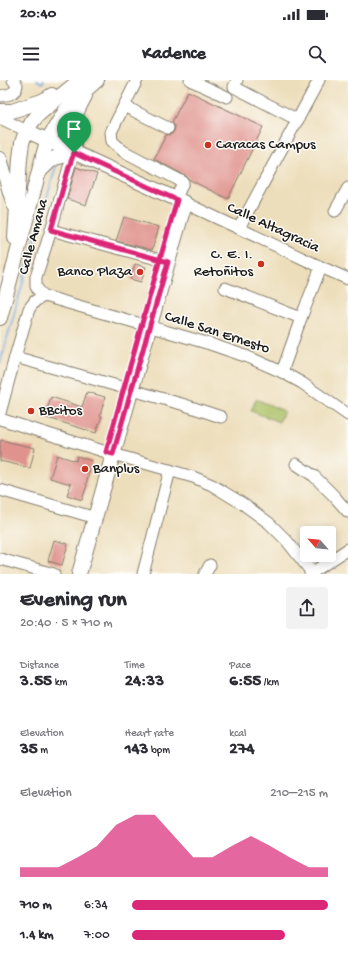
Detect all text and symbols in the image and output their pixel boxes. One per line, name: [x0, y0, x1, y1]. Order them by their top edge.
text: 20:40: [20, 5, 56, 23]
icon: menu: [20, 43, 42, 65]
icon: search: [306, 43, 328, 65]
text: Kadence: [142, 44, 206, 65]
pin: [57, 112, 91, 153]
icon: arrive: [63, 118, 85, 140]
place label: Caracas Campus: [216, 136, 316, 154]
marker: Caracas Campus: [203, 140, 213, 150]
street label: Calle Amana: [15, 197, 53, 277]
street label: Calle Altagracia: [224, 199, 323, 258]
place label: C. E. I. Retoñitos: [194, 246, 253, 281]
marker: C. E. I. Retoñitos: [256, 259, 266, 269]
place label: Banco Plaza: [57, 263, 133, 281]
marker: Banco Plaza: [135, 267, 145, 277]
street label: Calle San Ernesto: [162, 308, 272, 359]
place label: BBcitos: [38, 402, 83, 420]
marker: BBcitos: [26, 406, 36, 416]
place label: Banplus: [92, 460, 140, 478]
marker: Banplus: [80, 464, 90, 474]
north arrow: [300, 526, 336, 562]
map controls: [300, 526, 336, 562]
button: share: [286, 587, 328, 629]
text: Evening run: [20, 588, 127, 614]
text: 20:40 · 5 × 710 m: [20, 616, 113, 631]
text: Distance: [20, 660, 59, 672]
text: Time: [125, 660, 145, 672]
text: Pace: [229, 660, 251, 672]
text: 3.55: [20, 672, 52, 692]
text: 24:33: [125, 672, 164, 692]
text: 6:55: [229, 672, 261, 692]
text: km: [52, 677, 67, 689]
text: /km: [261, 677, 279, 689]
text: Elevation: [20, 728, 64, 740]
text: Heart rate: [125, 728, 174, 740]
text: kcal: [229, 728, 247, 740]
text: 35: [20, 740, 38, 760]
text: 143: [125, 740, 148, 760]
text: 274: [229, 740, 255, 760]
text: m: [38, 745, 48, 757]
text: bpm: [148, 745, 170, 757]
text: Elevation: [20, 786, 72, 801]
text: 210–215 m: [270, 786, 328, 801]
text: 710 m: [20, 898, 52, 913]
text: 6:34: [84, 898, 108, 913]
text: 1.4 km: [20, 928, 54, 943]
text: 7:00: [84, 928, 110, 943]

